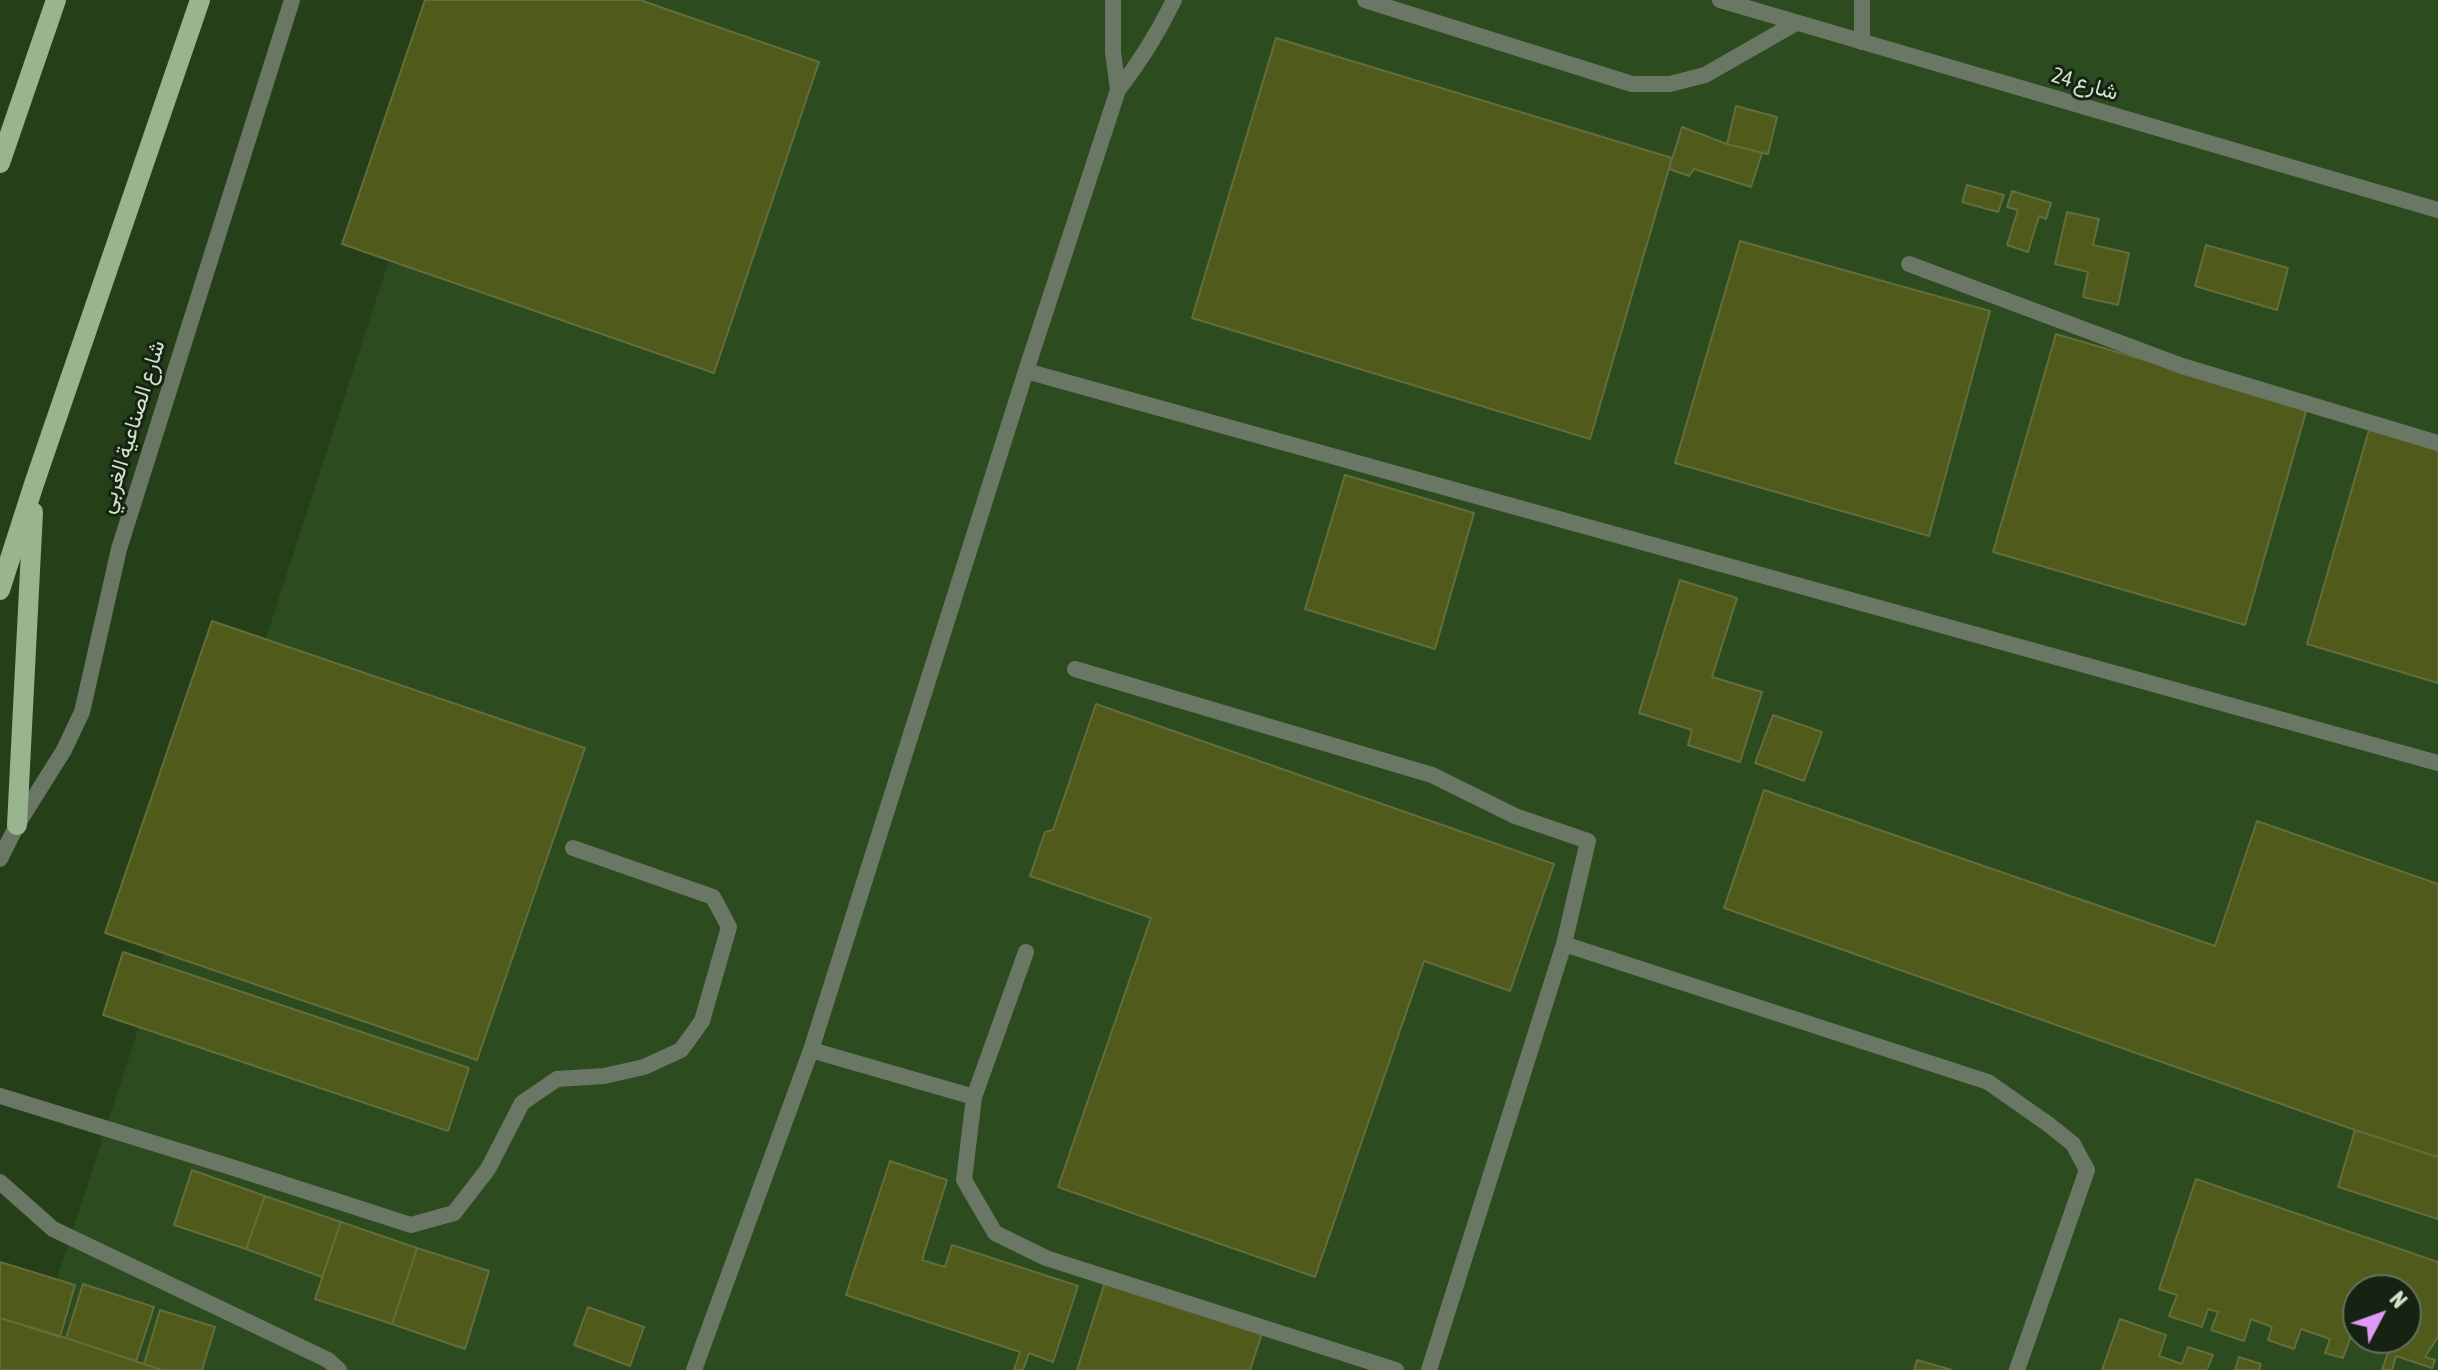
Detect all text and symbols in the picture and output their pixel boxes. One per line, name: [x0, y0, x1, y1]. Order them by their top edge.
street label: شارع 24: [2049, 62, 2121, 106]
street label: شارع الصناعية الغربي: [93, 337, 171, 517]
north arrow: [2342, 1274, 2422, 1354]
text: N: [2385, 1286, 2413, 1313]

